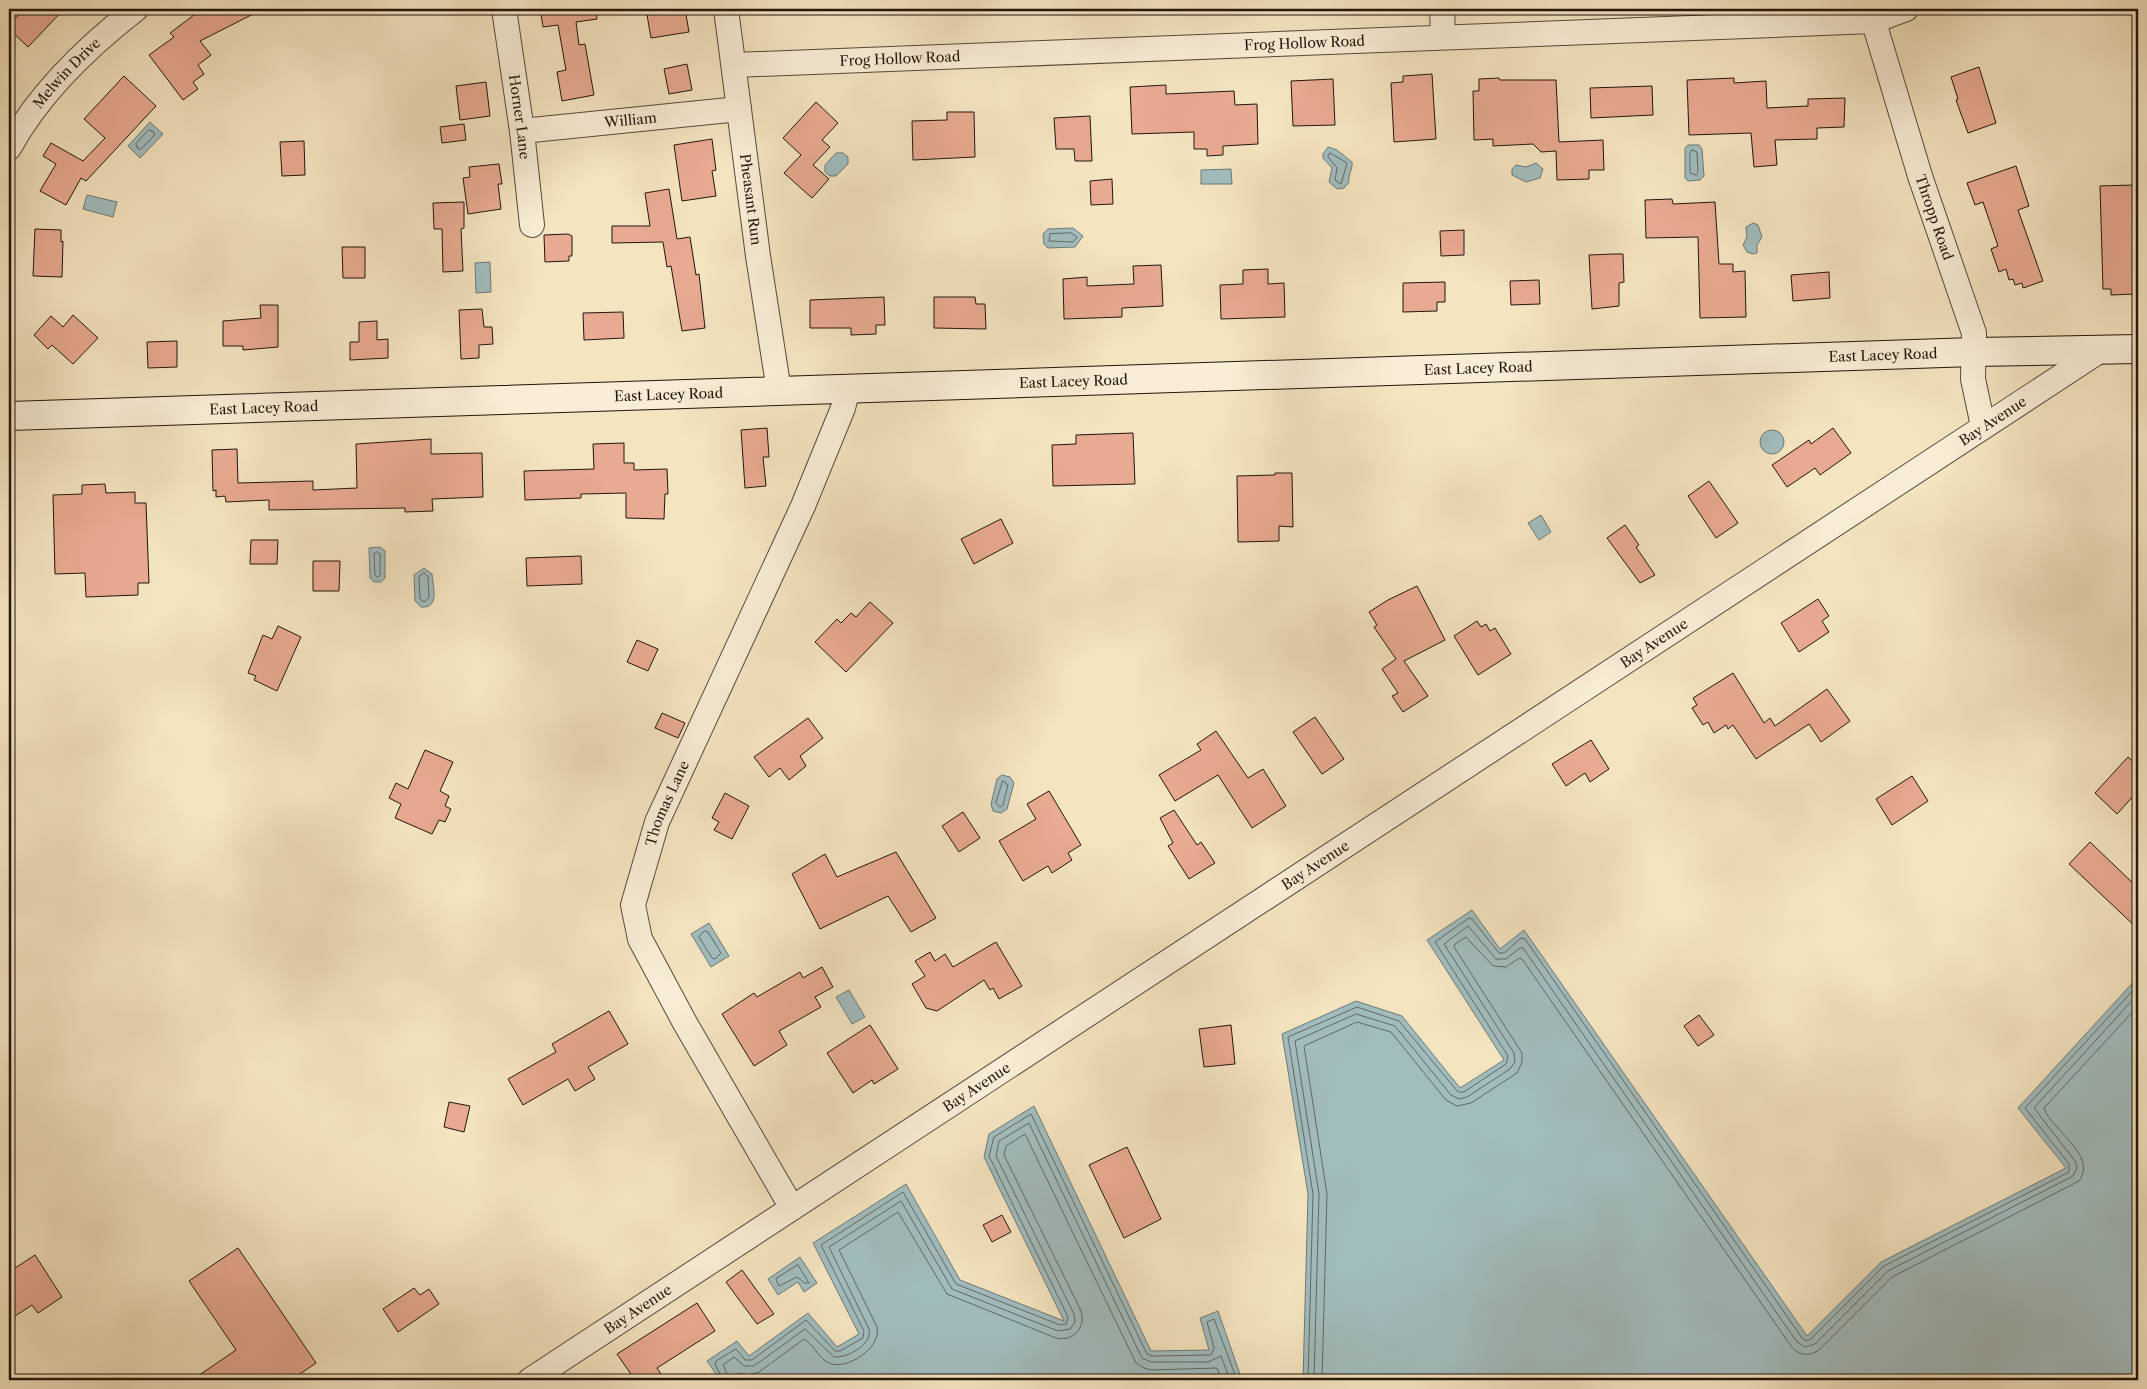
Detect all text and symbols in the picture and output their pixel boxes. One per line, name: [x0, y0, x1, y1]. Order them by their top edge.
street label: Frog Hollow Road: [1244, 32, 1366, 54]
street label: Melwin Drive: [29, 34, 104, 112]
street label: Frog Hollow Road: [839, 47, 961, 70]
street label: Horner Lane: [505, 73, 534, 160]
street label: William: [602, 108, 658, 132]
street label: Pheasant Run: [736, 153, 766, 246]
street label: Thropp Road: [1911, 172, 1957, 263]
street label: East Lacey Road: [1828, 344, 1938, 366]
street label: East Lacey Road: [1423, 357, 1533, 379]
street label: East Lacey Road: [1019, 371, 1129, 392]
street label: East Lacey Road: [614, 384, 724, 405]
street label: Bay Avenue: [1955, 392, 2030, 450]
street label: East Lacey Road: [209, 397, 319, 418]
street label: Bay Avenue: [1617, 614, 1691, 672]
street label: Thomas Lane: [641, 758, 693, 848]
street label: Bay Avenue: [1278, 836, 1353, 894]
street label: Bay Avenue: [939, 1058, 1014, 1116]
street label: Bay Avenue: [601, 1281, 675, 1338]

